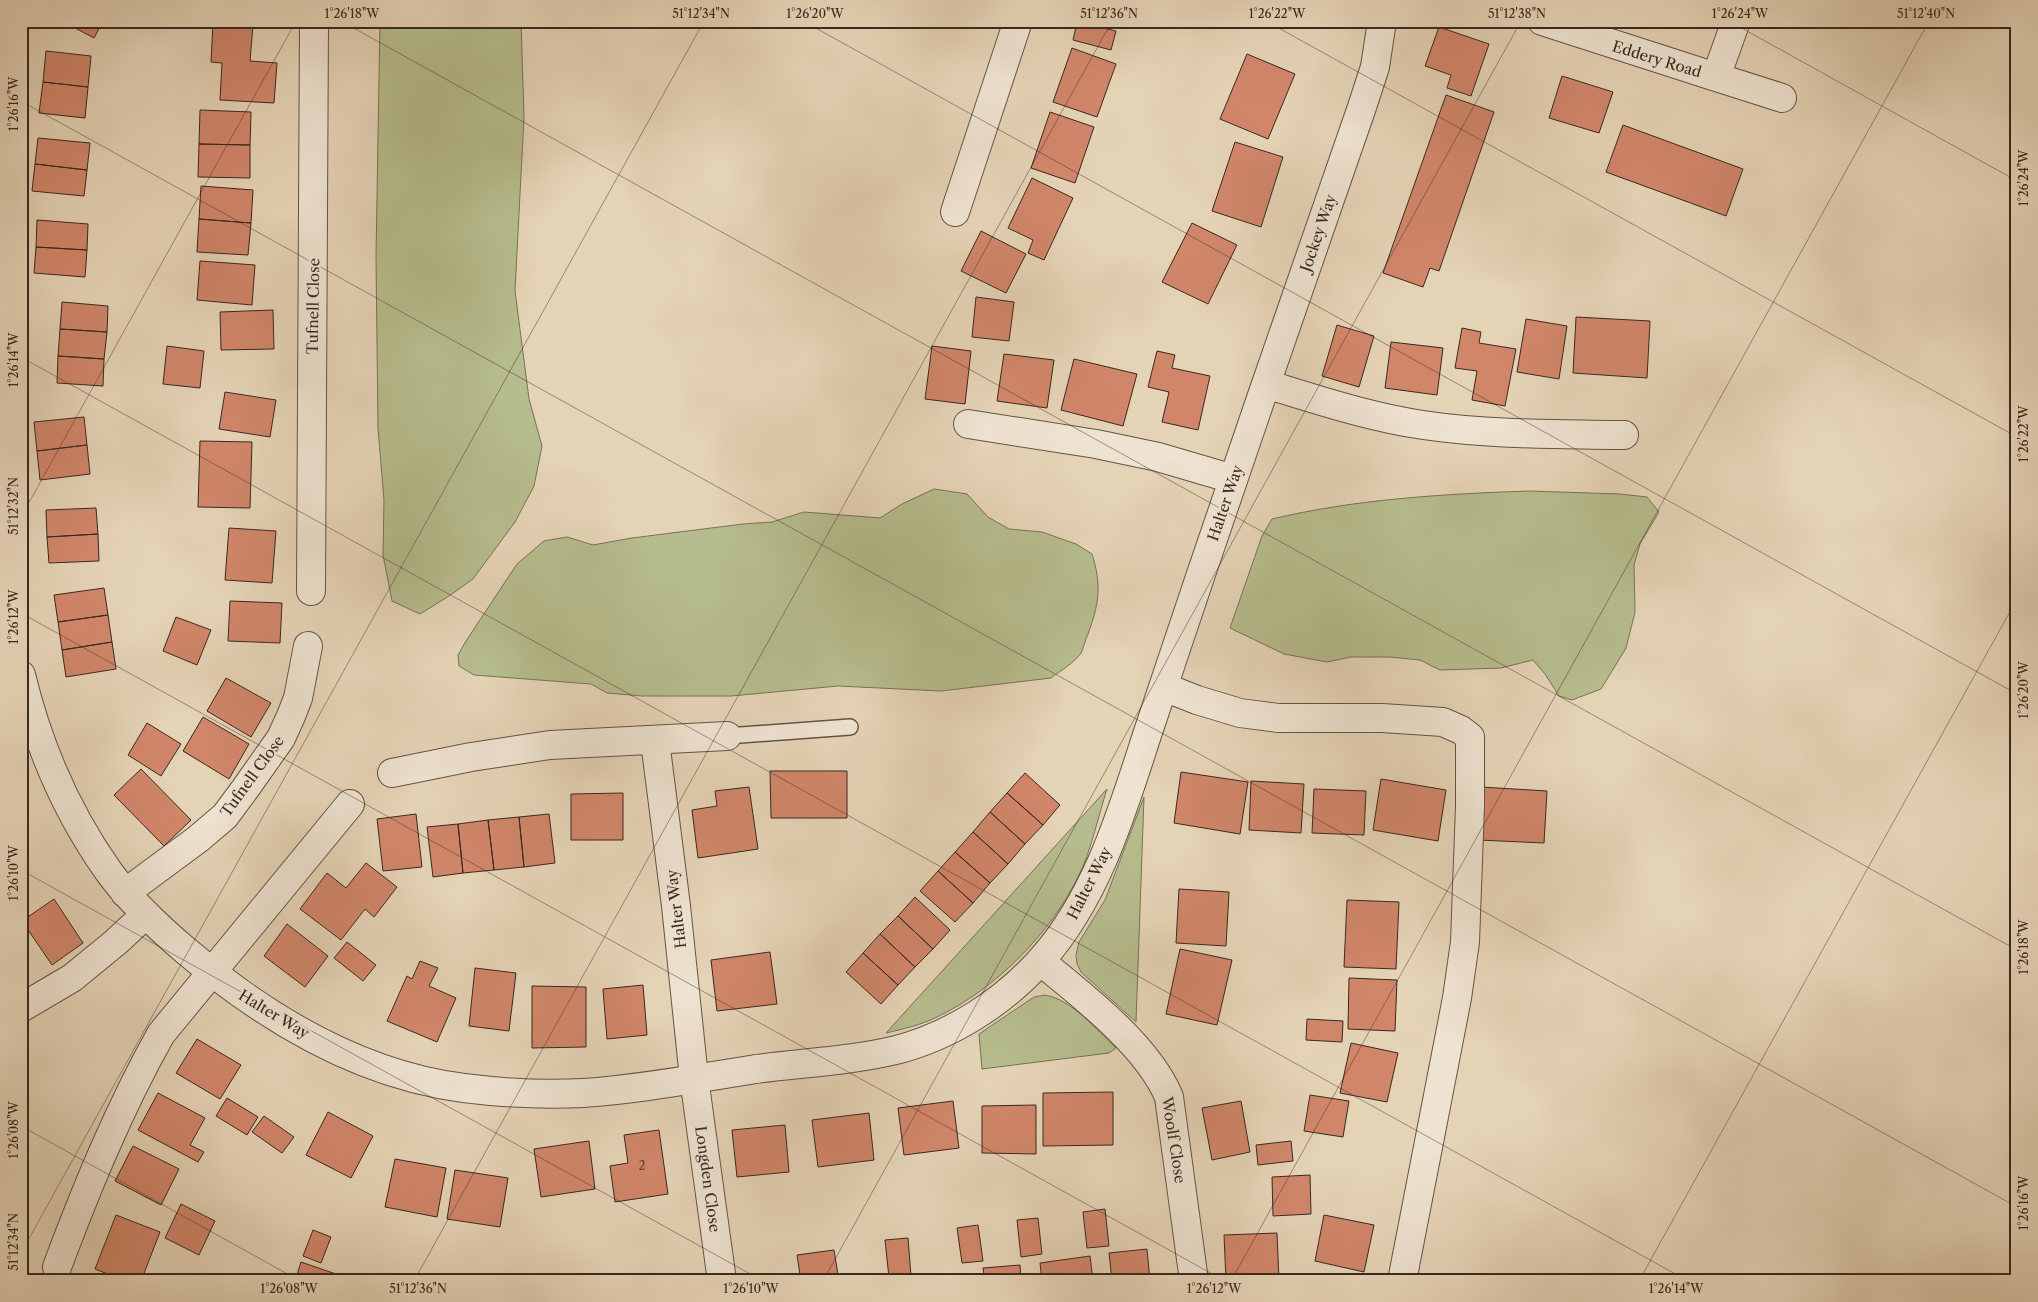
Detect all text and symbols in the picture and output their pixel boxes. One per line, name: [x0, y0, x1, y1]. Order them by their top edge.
text: 1°26'18"W: [325, 6, 380, 21]
text: 51°12'34"N: [672, 6, 730, 21]
text: 1°26'20"W: [786, 6, 844, 21]
text: 51°12'36"N: [1080, 6, 1138, 21]
text: 1°26'22"W: [1249, 6, 1306, 21]
text: 51°12'38"N: [1488, 6, 1546, 21]
text: 1°26'24"W: [1712, 6, 1769, 21]
text: 51°12'40"N: [1897, 6, 1955, 21]
street label: Eddery Road: [1610, 36, 1704, 82]
text: 1°26'16"W: [6, 76, 21, 131]
text: 1°26'24"W: [2016, 149, 2031, 206]
street label: Jockey Way: [1295, 191, 1340, 276]
street label: Tufnell Close: [303, 258, 323, 354]
text: 1°26'14"W: [6, 332, 21, 387]
text: 1°26'22"W: [2016, 405, 2031, 462]
street label: Halter Way: [1203, 462, 1247, 544]
text: 51°12'32"N: [6, 477, 21, 535]
text: 1°26'12"W: [6, 589, 21, 644]
text: 1°26'20"W: [2016, 661, 2031, 719]
street label: Tufnell Close: [216, 732, 288, 820]
street label: Halter Way: [1063, 843, 1116, 923]
text: 1°26'10"W: [6, 844, 21, 901]
street label: Halter Way: [662, 868, 690, 949]
text: 1°26'18"W: [2016, 919, 2031, 974]
street label: Halter Way: [235, 985, 313, 1043]
street label: Woolf Close: [1158, 1094, 1190, 1185]
text: 1°26'08"W: [6, 1100, 21, 1159]
street label: Longden Close: [691, 1125, 725, 1233]
house number: 2: [639, 1158, 646, 1173]
text: 1°26'16"W: [2016, 1175, 2031, 1230]
text: 51°12'34"N: [6, 1213, 21, 1271]
text: 1°26'08"W: [260, 1281, 319, 1296]
text: 51°12'36"N: [389, 1281, 447, 1296]
text: 1°26'10"W: [723, 1281, 780, 1296]
text: 1°26'12"W: [1187, 1281, 1242, 1296]
text: 1°26'14"W: [1649, 1281, 1704, 1296]

